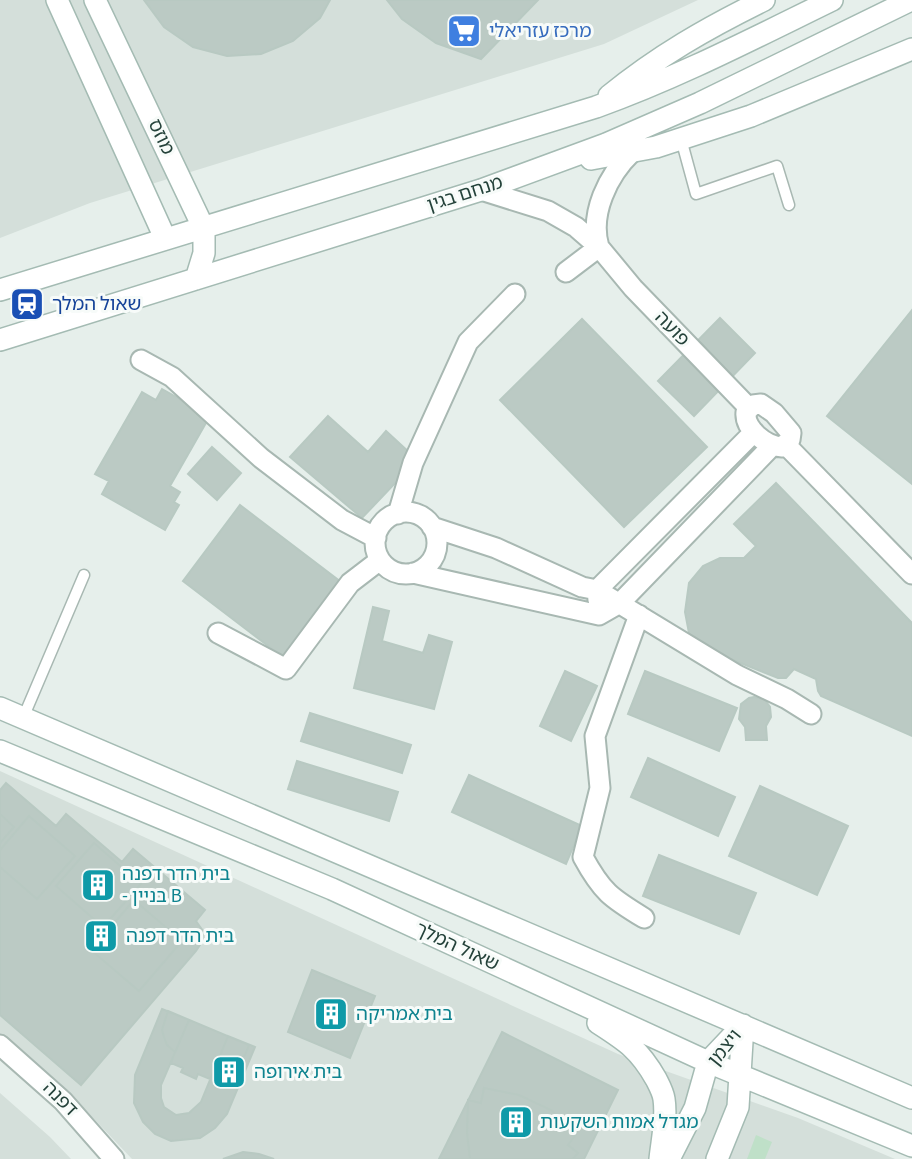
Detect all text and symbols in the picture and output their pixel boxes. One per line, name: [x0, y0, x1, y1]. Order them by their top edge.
supermarket icon: מרכז עזריאלי: [445, 12, 483, 50]
place label: מרכז עזריאלי: [489, 18, 591, 45]
street label: מוזס: [141, 115, 181, 159]
street label: מנחם בגין: [424, 169, 506, 219]
station icon: שאול המלך: [8, 285, 46, 323]
place label: שאול המלך: [52, 291, 141, 318]
street label: פועה: [648, 305, 696, 353]
place label: בית הדר דפנה - בניין B: [122, 861, 230, 910]
building icon: בית הדר דפנה - בניין B: [79, 866, 117, 904]
street label: שאול המלך: [411, 916, 503, 978]
building icon: בית הדר דפנה: [82, 917, 120, 955]
place label: בית הדר דפנה: [126, 923, 234, 950]
building icon: בית אמריקה: [312, 995, 350, 1033]
place label: בית אמריקה: [356, 1001, 453, 1028]
street label: ויצמן: [702, 1024, 748, 1072]
building icon: בית אירופה: [210, 1053, 248, 1091]
place label: בית אירופה: [254, 1059, 343, 1086]
street label: דפנה: [36, 1075, 84, 1123]
building icon: מגדל אמות השקעות: [497, 1103, 535, 1141]
place label: מגדל אמות השקעות: [540, 1109, 698, 1136]

